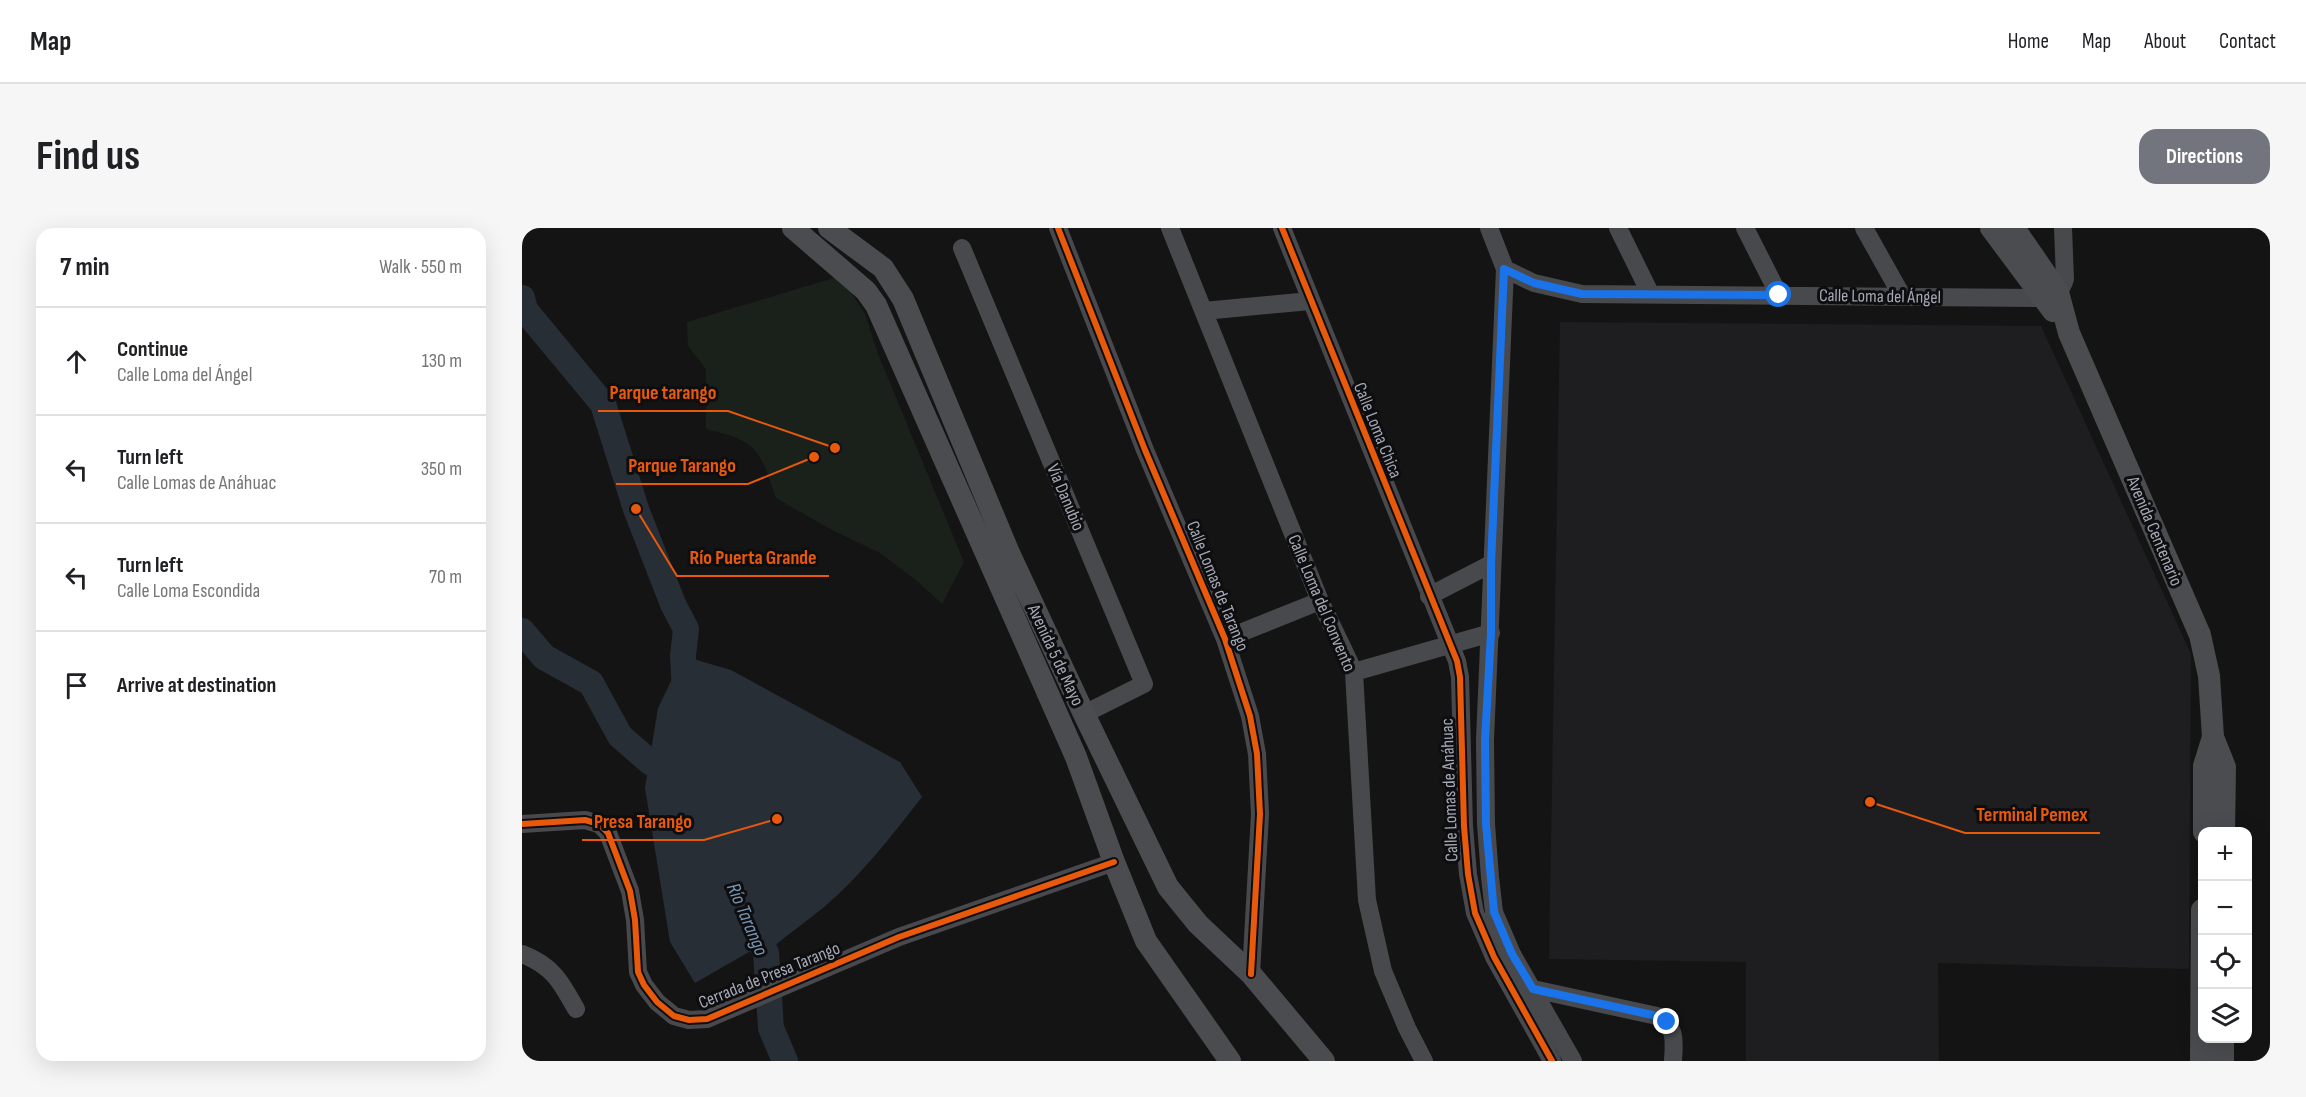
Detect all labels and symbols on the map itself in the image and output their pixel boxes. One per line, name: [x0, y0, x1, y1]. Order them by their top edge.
route start: [1765, 281, 1791, 307]
street label: Calle Loma del Ángel: [1819, 285, 1941, 308]
callout: Parque tarango: [598, 373, 728, 411]
street label: Calle Loma Chica: [1349, 379, 1406, 481]
text: Parque tarango: [610, 381, 716, 405]
callout: Parque Tarango: [616, 446, 748, 484]
text: Parque Tarango: [628, 454, 736, 478]
street label: Vía Danubio: [1042, 461, 1089, 534]
street label: Avenida Centenario: [2122, 472, 2187, 589]
street label: Calle Lomas de Tarango: [1182, 518, 1253, 654]
street label: Calle Loma del Convento: [1283, 532, 1360, 675]
callout: Río Puerta Grande: [677, 538, 829, 576]
text: Río Puerta Grande: [689, 546, 817, 570]
street label: Avenida 5 de Mayo: [1022, 600, 1088, 709]
street label: Calle Lomas de Anáhuac: [1437, 718, 1462, 862]
callout: Terminal Pemex: [1965, 795, 2100, 833]
callout: Presa Tarango: [582, 802, 704, 840]
text: Terminal Pemex: [1976, 803, 2088, 827]
text: Presa Tarango: [594, 810, 692, 834]
water label: Río Tarango: [721, 879, 773, 959]
street label: Cerrada de Presa Tarango: [695, 937, 843, 1013]
route end: [1653, 1008, 1679, 1034]

